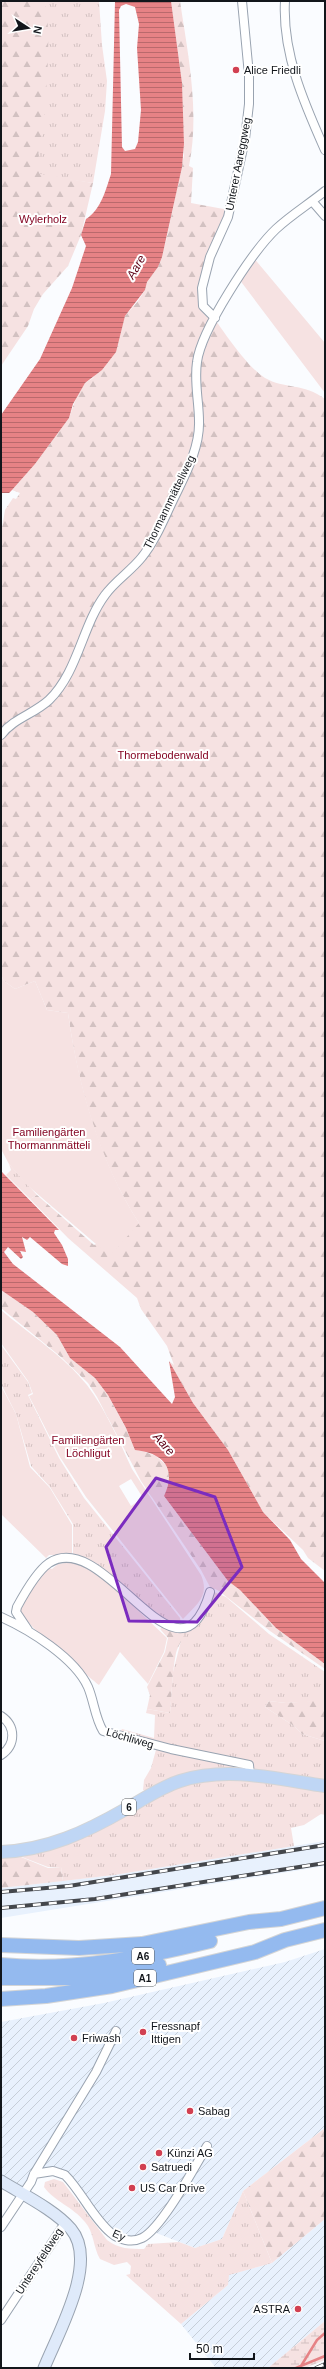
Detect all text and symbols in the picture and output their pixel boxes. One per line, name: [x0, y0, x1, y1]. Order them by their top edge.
north arrow: [8, 8, 48, 48]
text: N: [31, 25, 44, 35]
place label: Alice Friedli: [244, 64, 301, 76]
marker: Alice Friedli: [231, 65, 241, 75]
street label: Unterer Aareggweg: [223, 116, 253, 212]
park label: Wylerholz: [19, 213, 67, 225]
water label: Aare: [123, 252, 149, 282]
street label: Thormannmätteliweg: [141, 453, 197, 551]
park label: Thormebodenwald: [117, 749, 209, 761]
park label: Familiengärten Thormannmätteli: [8, 1126, 90, 1151]
water label: Aare: [150, 1429, 178, 1458]
park label: Familiengärten Löchligut: [52, 1434, 124, 1459]
street label: Löchliweg: [105, 1725, 155, 1751]
road number: 6: [122, 1799, 136, 1815]
road number: A6: [132, 1948, 154, 1964]
road number: A1: [134, 1970, 156, 1986]
place label: Fressnapf Ittigen: [151, 2020, 201, 2045]
marker: Fressnapf Ittigen: [138, 2027, 148, 2037]
place label: Friwash: [82, 2032, 121, 2044]
marker: Friwash: [69, 2033, 79, 2043]
place label: Sabag: [198, 2105, 230, 2117]
marker: Sabag: [185, 2106, 195, 2116]
place label: Künzi AG: [167, 2147, 213, 2159]
marker: Künzi AG: [154, 2148, 164, 2158]
place label: Satruedi: [151, 2161, 192, 2173]
marker: Satruedi: [138, 2162, 148, 2172]
place label: US Car Drive: [140, 2182, 205, 2194]
marker: US Car Drive: [127, 2183, 137, 2193]
street label: Untereyfeldweg: [13, 2226, 65, 2296]
street label: Ey: [111, 2227, 128, 2243]
place label: ASTRA: [253, 2303, 291, 2315]
marker: ASTRA: [293, 2304, 303, 2314]
scale bar: [190, 2335, 254, 2361]
text: 50 m: [196, 2342, 223, 2356]

